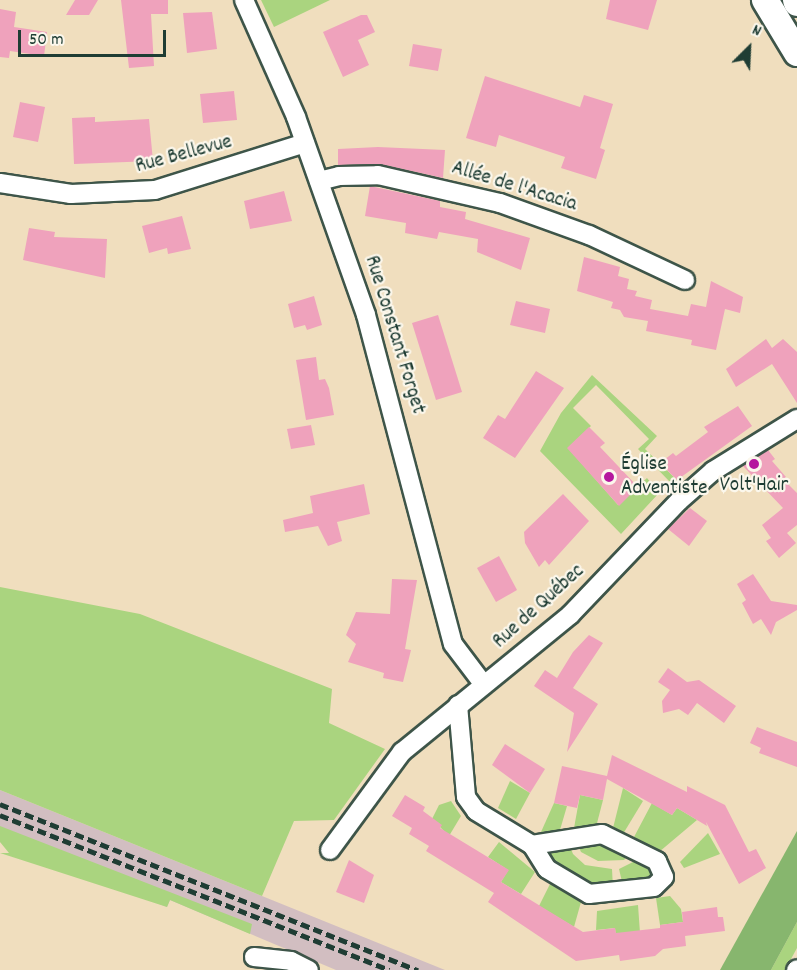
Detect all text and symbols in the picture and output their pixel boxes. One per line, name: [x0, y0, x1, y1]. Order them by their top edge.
scale bar: [21, 18, 170, 56]
north arrow: [719, 18, 779, 78]
text: N: [748, 19, 765, 43]
text: 50 m: [29, 28, 64, 53]
street label: Rue Bellevue: [133, 130, 235, 180]
street label: Allée de l'Acacia: [448, 156, 580, 218]
street label: Rue Constant Forget: [358, 253, 430, 417]
place label: Église Adventiste: [621, 452, 707, 502]
marker: Volt'Hair: [747, 457, 761, 471]
marker: Église Adventiste: [602, 470, 616, 484]
place label: Volt'Hair: [720, 473, 788, 499]
street label: Rue de Québec: [488, 559, 590, 655]

